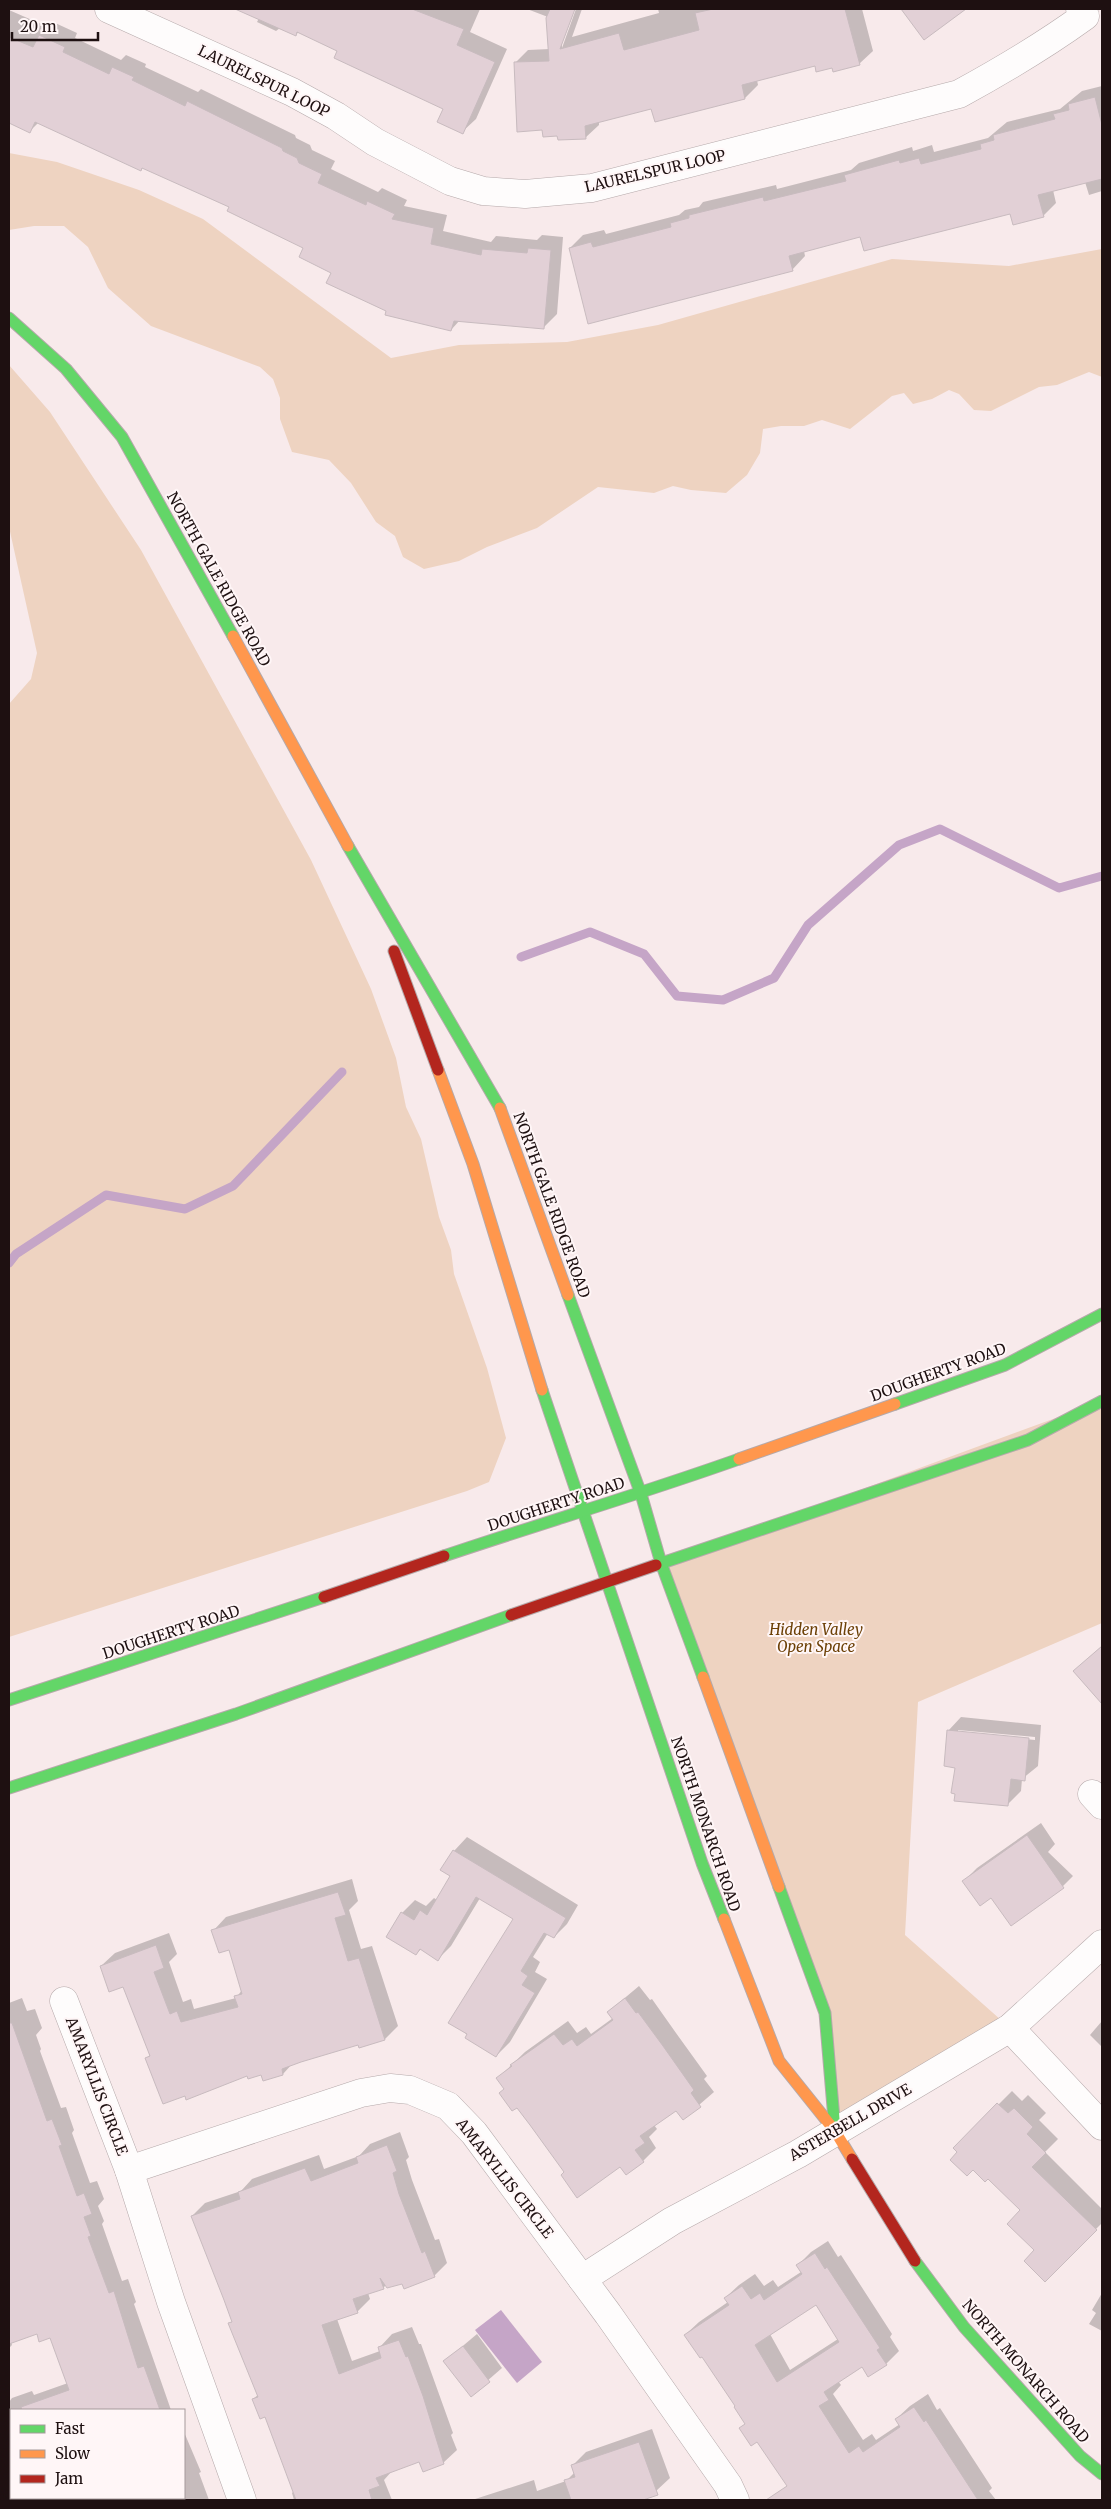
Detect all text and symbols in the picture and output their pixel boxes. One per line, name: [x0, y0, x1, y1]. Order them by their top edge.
scale bar: [12, 10, 99, 42]
text: 20 m: [20, 17, 57, 36]
street label: LAURELSPUR LOOP: [195, 41, 333, 121]
street label: LAURELSPUR LOOP: [583, 145, 728, 196]
street label: NORTH GALE RIDGE ROAD: [163, 489, 275, 669]
street label: NORTH GALE RIDGE ROAD: [509, 1109, 595, 1301]
street label: DOUGHERTY ROAD: [868, 1339, 1008, 1405]
street label: DOUGHERTY ROAD: [485, 1473, 627, 1535]
street label: DOUGHERTY ROAD: [100, 1601, 242, 1663]
park label: Hidden Valley Open Space: [768, 1620, 863, 1656]
street label: NORTH MONARCH ROAD: [667, 1734, 745, 1914]
street label: AMARYLLIS CIRCLE: [61, 2013, 132, 2158]
street label: ASTERBELL DRIVE: [785, 2079, 915, 2165]
street label: AMARYLLIS CIRCLE: [452, 2113, 558, 2242]
street label: NORTH MONARCH ROAD: [959, 2295, 1093, 2447]
legend: [10, 2409, 185, 2499]
text: Fast: [55, 2419, 85, 2438]
text: Slow: [55, 2444, 90, 2463]
text: Jam: [54, 2469, 83, 2488]

